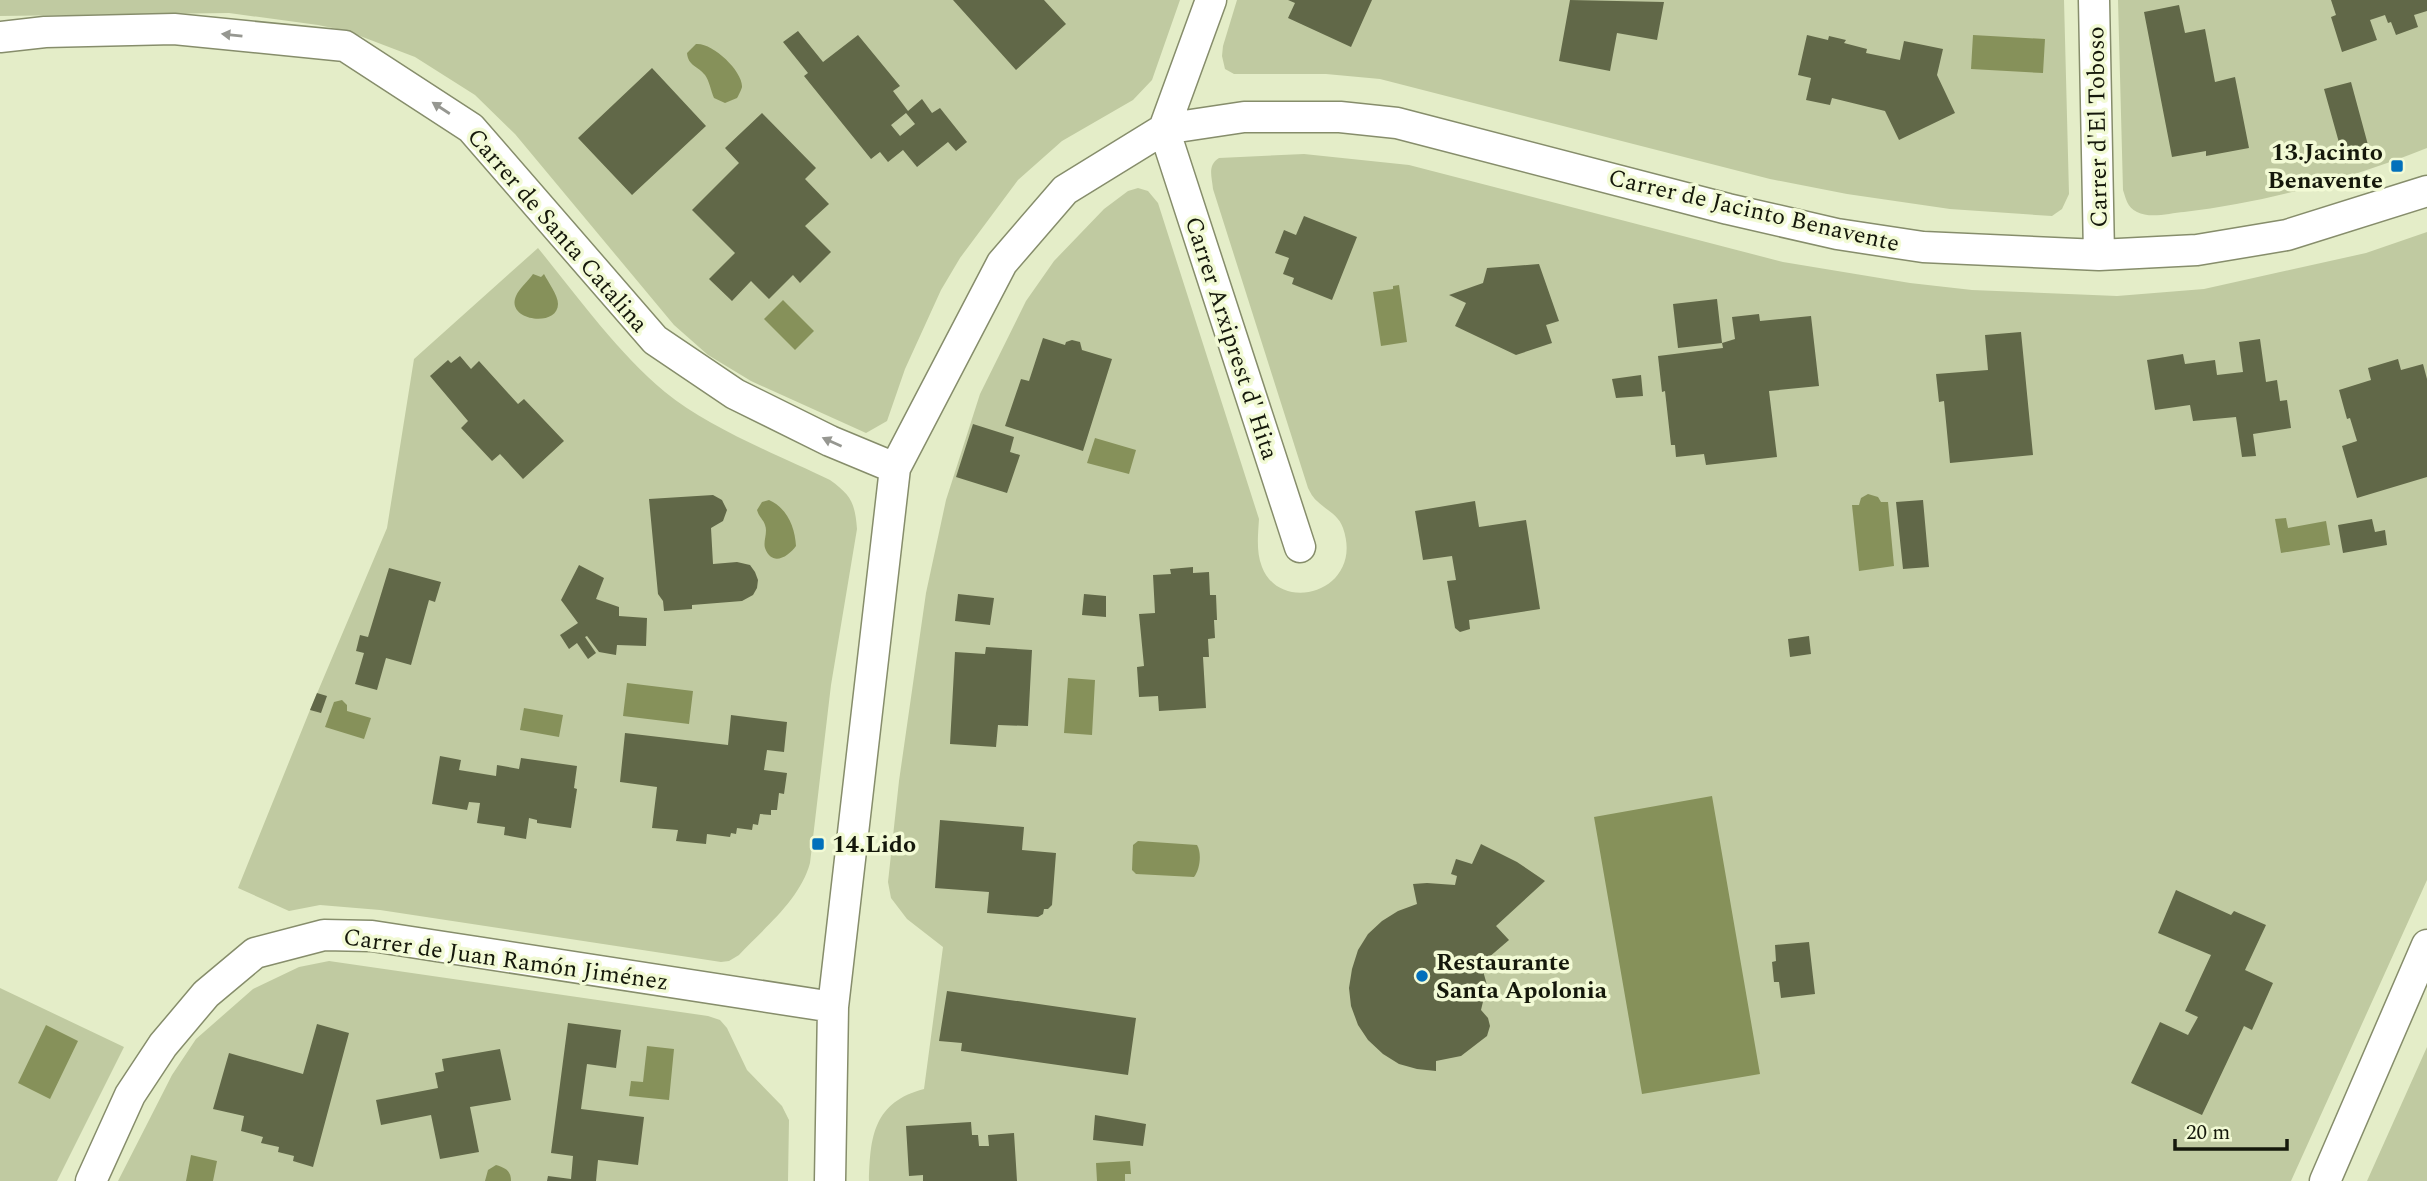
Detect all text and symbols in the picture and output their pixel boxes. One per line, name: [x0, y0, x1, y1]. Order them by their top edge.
street label: Carrer d'El Toboso: [2078, 26, 2118, 228]
one-way arrow: [221, 29, 243, 40]
one-way arrow: [431, 102, 451, 115]
street label: Carrer de Santa Catalina: [458, 120, 657, 341]
place label: 13.Jacinto Benavente: [2267, 135, 2383, 199]
marker: 13.Jacinto Benavente: [2389, 158, 2405, 174]
street label: Carrer de Jacinto Benavente: [1605, 160, 1903, 262]
street label: Carrer Arxiprest d' Hita: [1175, 212, 1287, 465]
one-way arrow: [822, 436, 842, 448]
place label: 14.Lido: [832, 827, 916, 863]
marker: 14.Lido: [810, 836, 826, 852]
street label: Carrer de Juan Ramón Jiménez: [341, 919, 671, 1001]
place label: Restaurante Santa Apolonia: [1436, 945, 1608, 1009]
marker: Restaurante Santa Apolonia: [1414, 968, 1430, 984]
scale bar: [2175, 1108, 2287, 1152]
text: 20 m: [2186, 1117, 2230, 1149]

